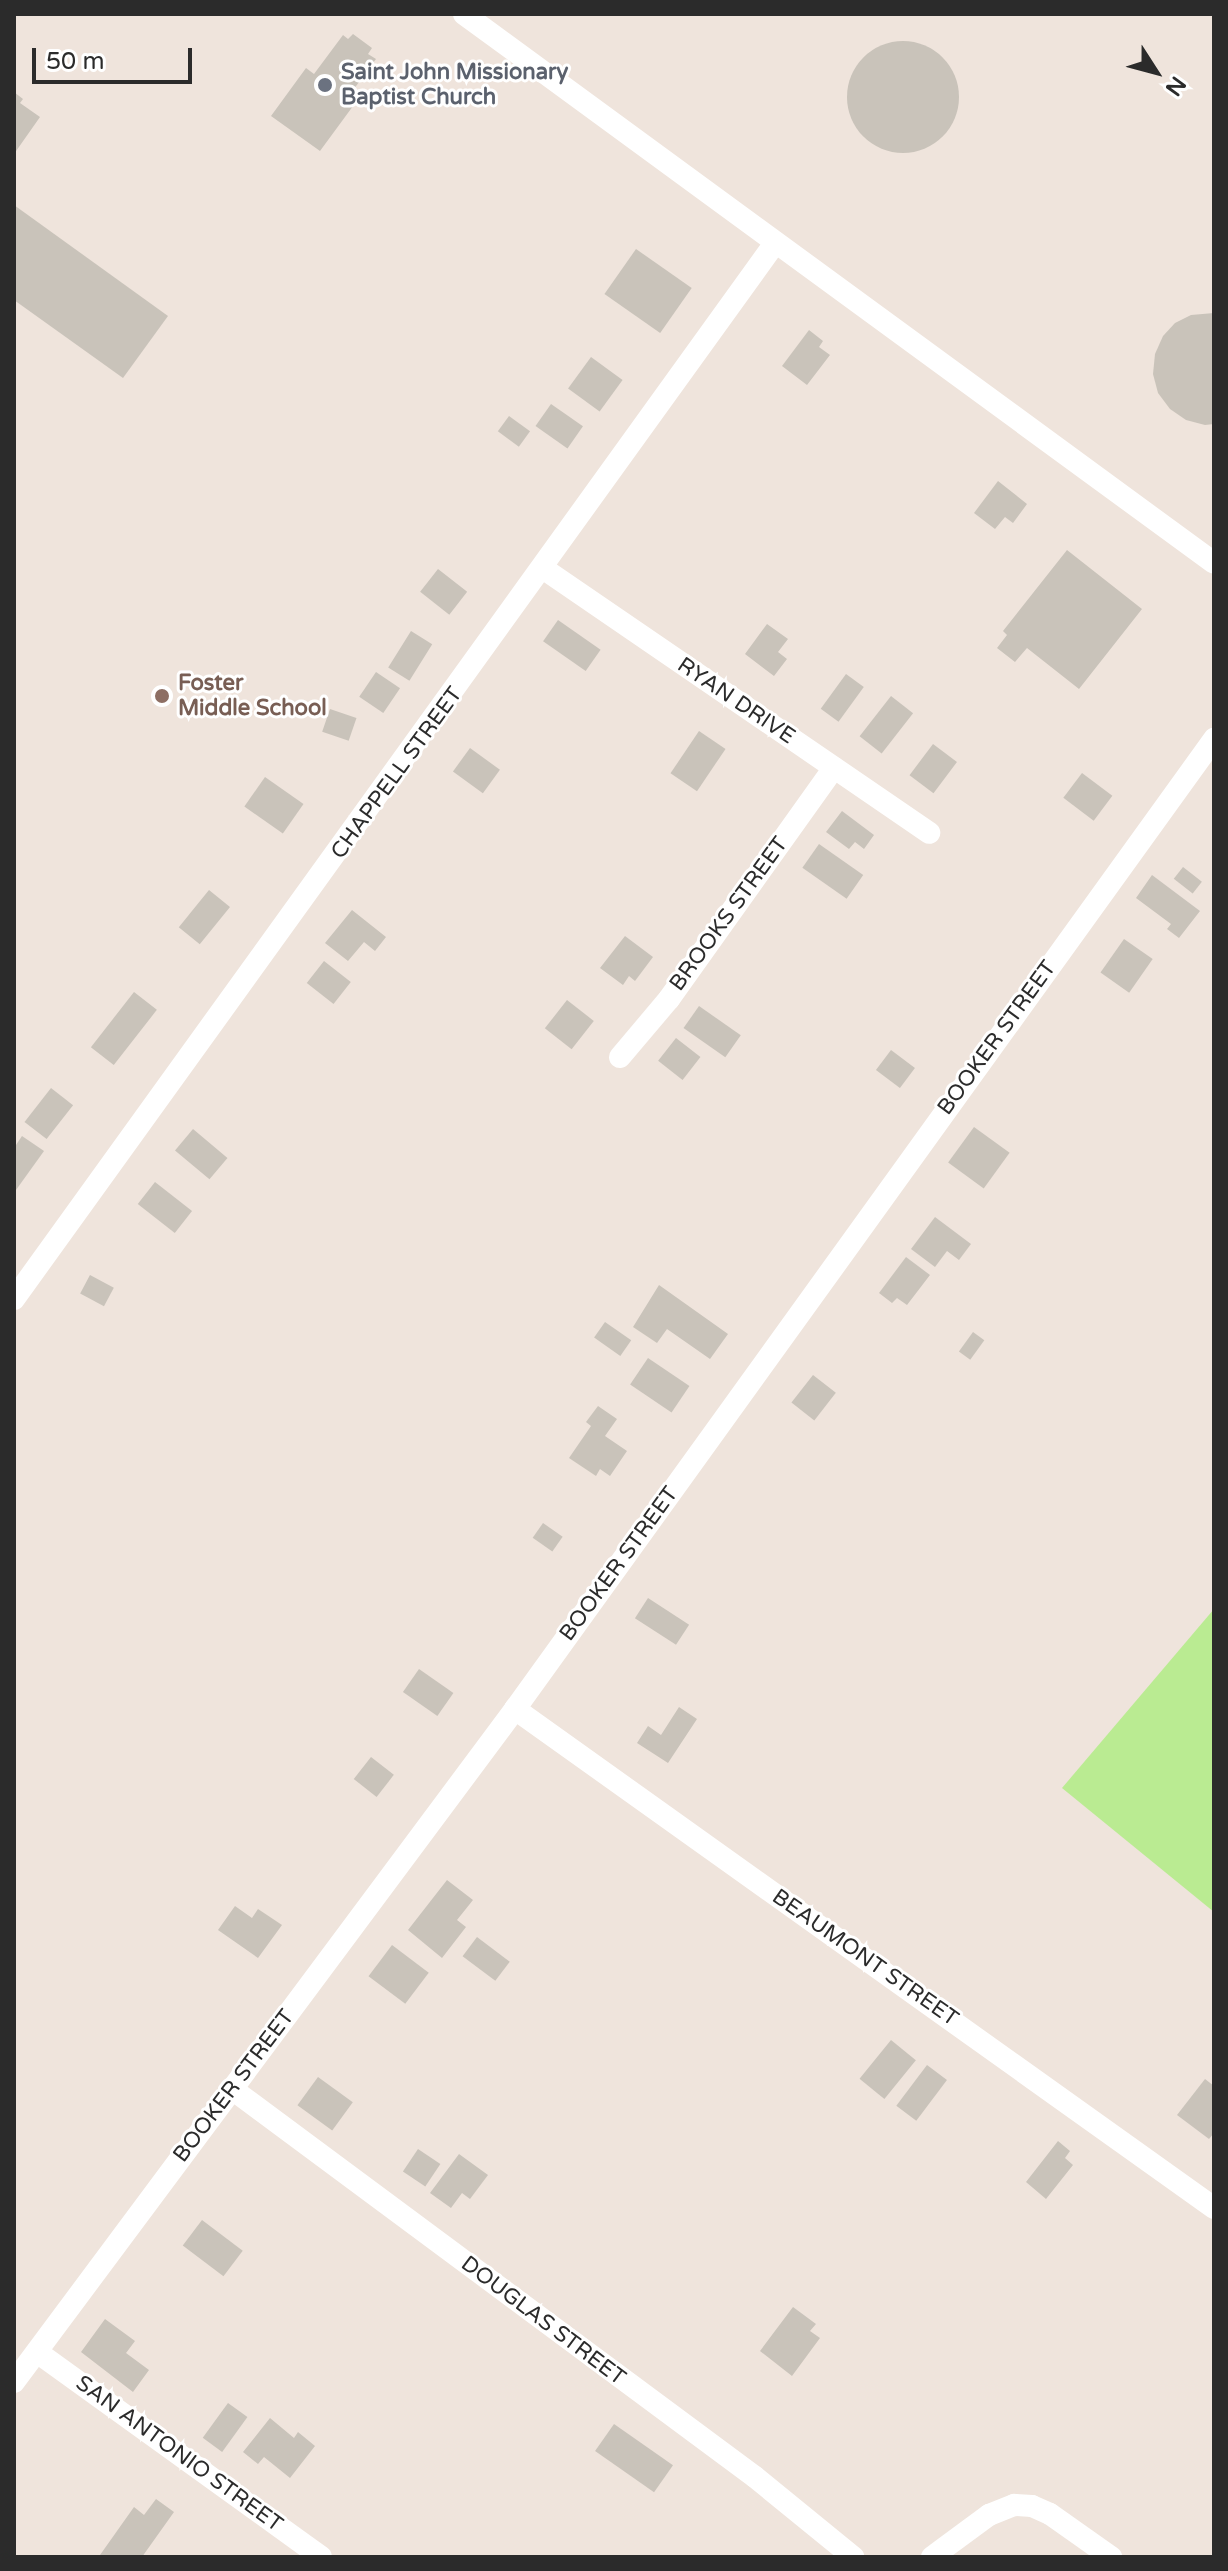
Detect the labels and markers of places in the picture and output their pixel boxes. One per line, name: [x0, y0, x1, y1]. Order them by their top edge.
place label: Saint John Missionary Baptist Church: [341, 59, 568, 110]
marker: Saint John Missionary Baptist Church: [316, 76, 334, 94]
place label: Foster Middle School: [178, 670, 327, 722]
marker: Foster Middle School: [153, 687, 171, 705]

